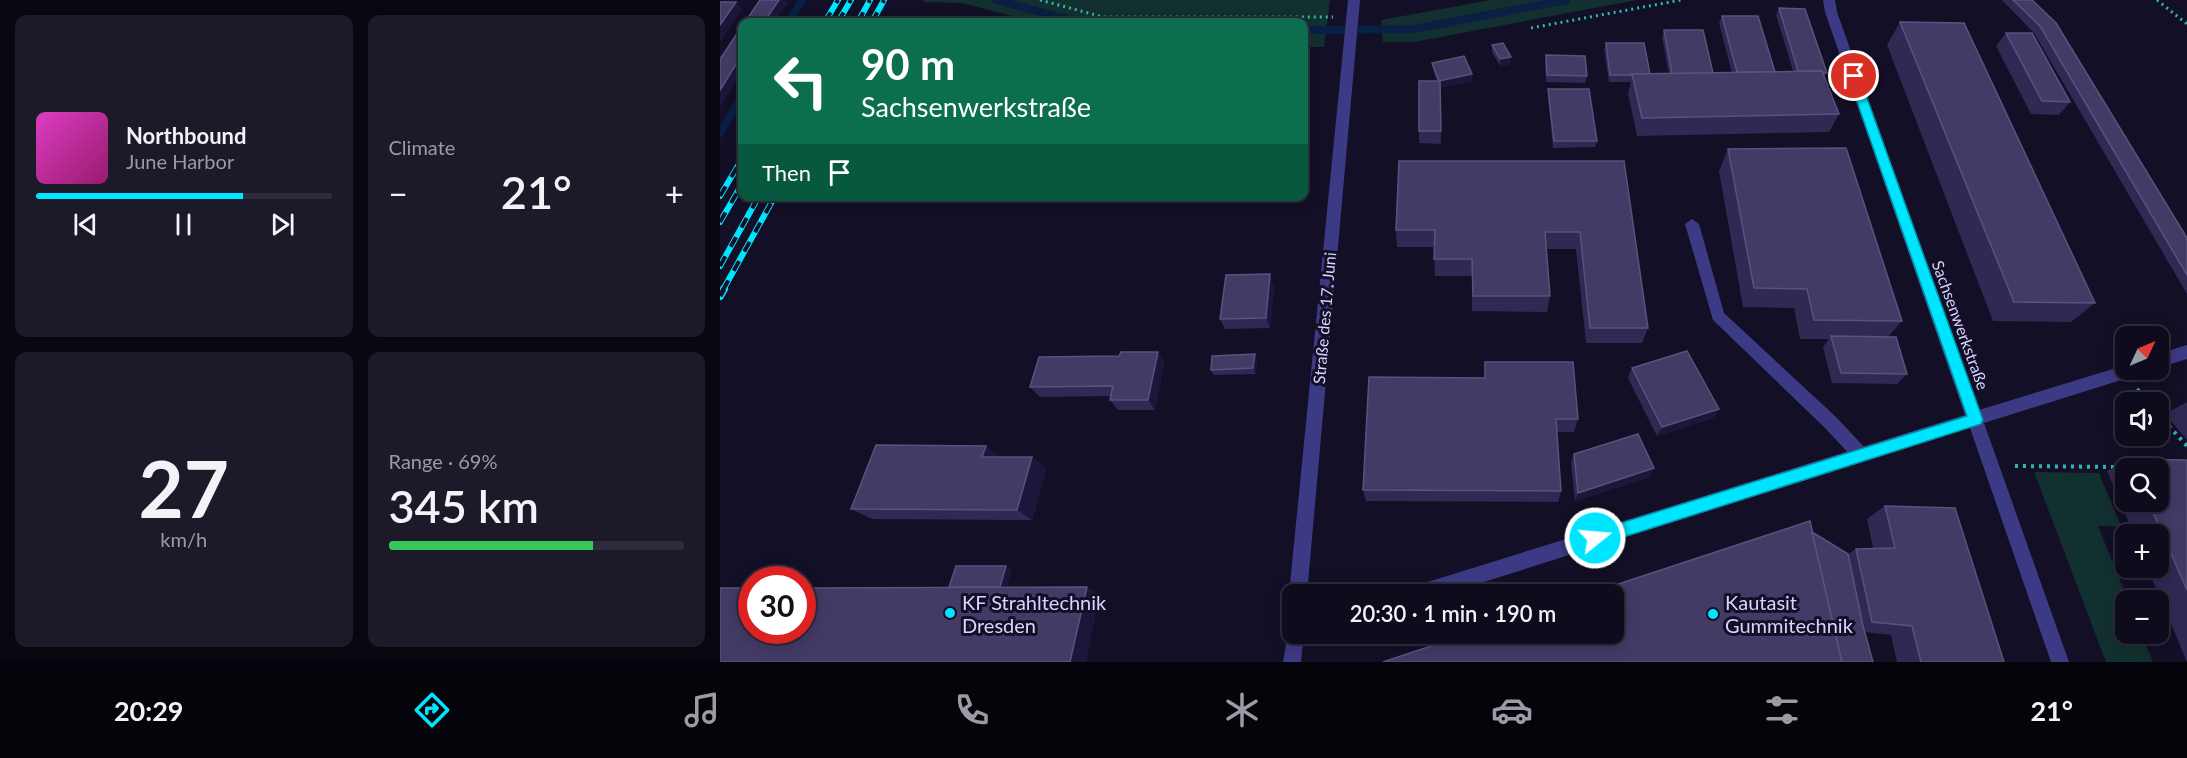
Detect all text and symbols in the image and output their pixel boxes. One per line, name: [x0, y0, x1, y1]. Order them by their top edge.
text: 90 m: [861, 39, 955, 89]
icon: left: [762, 42, 840, 120]
pin: [1828, 50, 1879, 101]
icon: arrive: [1837, 59, 1870, 92]
text: Sachsenwerkstraße: [861, 90, 1091, 123]
text: Northbound: [126, 122, 246, 149]
text: Climate: [389, 135, 455, 159]
text: June Harbor: [126, 149, 234, 173]
icon: arrive: [823, 156, 856, 189]
text: Then: [762, 159, 811, 186]
text: 21°: [501, 165, 572, 219]
text: −: [389, 173, 408, 213]
text: +: [665, 173, 684, 213]
icon: previous: [69, 208, 102, 241]
icon: pause: [167, 208, 200, 241]
icon: next: [266, 208, 299, 241]
street label: Straße des 17. Juni: [1309, 251, 1339, 385]
street label: Sachsenwerkstraße: [1929, 258, 1993, 392]
north arrow: [2115, 326, 2169, 380]
map controls: [2115, 326, 2169, 644]
button: sound: [2115, 392, 2169, 446]
text: 27: [139, 441, 229, 535]
text: Range · 69%: [389, 449, 497, 473]
button: search: [2115, 458, 2169, 512]
text: 345 km: [389, 479, 539, 533]
position arrow: [1563, 506, 1627, 570]
button: +: [2115, 524, 2169, 578]
text: km/h: [160, 527, 207, 551]
speed limit sign: 30: [738, 566, 816, 644]
place label: KF Strahltechnik Dresden: [962, 590, 1107, 637]
place label: Kautasit Gummitechnik: [1725, 590, 1854, 637]
button: −: [2115, 590, 2169, 644]
text: 20:30 · 1 min · 190 m: [1350, 600, 1556, 627]
marker: KF Strahltechnik Dresden: [943, 606, 957, 620]
marker: Kautasit Gummitechnik: [1706, 607, 1720, 621]
icon: directions: [411, 689, 453, 731]
icon: music: [681, 689, 723, 731]
icon: phone: [951, 689, 993, 731]
icon: climate: [1221, 689, 1263, 731]
icon: car: [1491, 689, 1533, 731]
icon: filters: [1761, 689, 1803, 731]
text: 20:29: [114, 694, 184, 727]
text: 21°: [2030, 694, 2073, 727]

